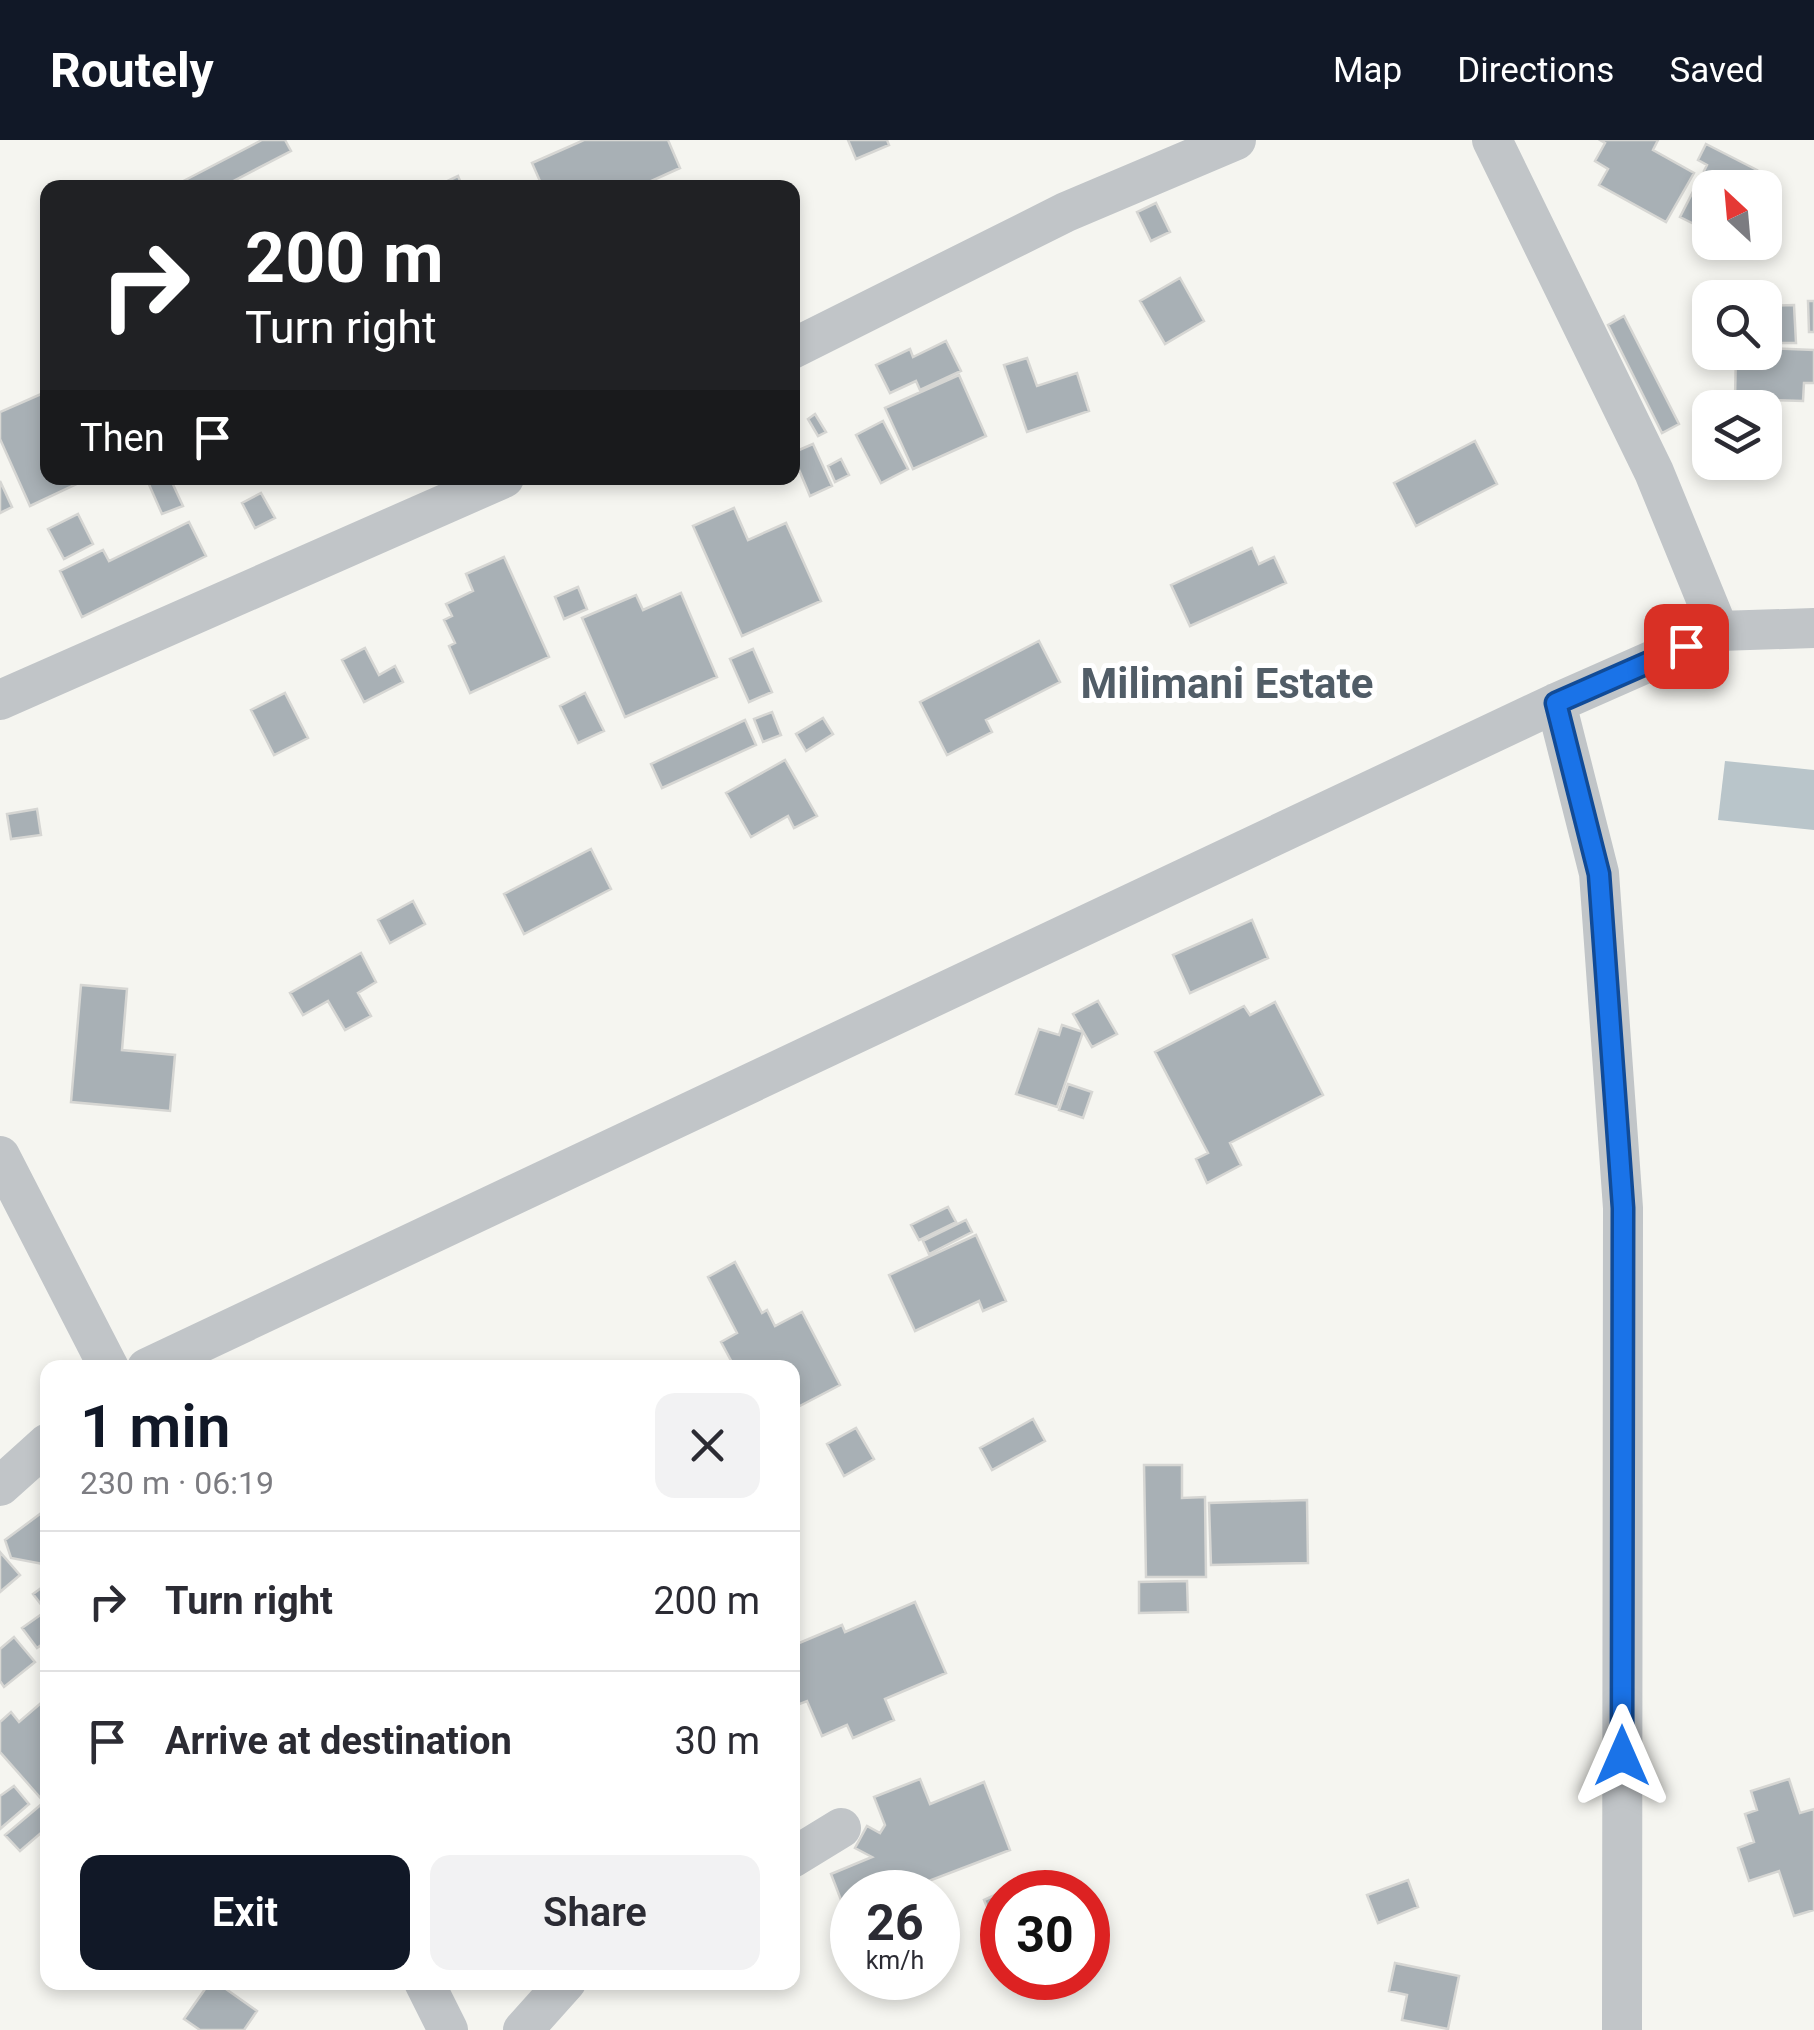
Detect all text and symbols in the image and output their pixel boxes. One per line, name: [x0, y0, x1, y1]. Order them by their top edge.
text: Routely: [50, 42, 214, 99]
text: Map: [1333, 50, 1402, 91]
text: Directions: [1457, 50, 1614, 91]
text: Saved: [1669, 50, 1764, 91]
north arrow: [1692, 170, 1782, 260]
map controls: [1692, 170, 1782, 480]
text: 200 m: [245, 217, 444, 299]
icon: right: [80, 220, 210, 350]
button: search: [1692, 280, 1782, 370]
text: Turn right: [245, 301, 437, 354]
button: layers: [1692, 390, 1782, 480]
icon: arrive: [185, 410, 240, 465]
text: Then: [80, 416, 165, 460]
pin: [1644, 604, 1729, 689]
icon: arrive: [1659, 619, 1714, 674]
district label: Milimani Estate: [1081, 659, 1373, 708]
text: 1 min: [80, 1391, 230, 1462]
button: close: [655, 1393, 760, 1498]
text: 230 m · 06:19: [80, 1464, 274, 1502]
icon: right: [80, 1574, 135, 1629]
text: Turn right: [165, 1579, 333, 1623]
text: 200 m: [653, 1579, 760, 1623]
position arrow: [1570, 1704, 1674, 1808]
icon: arrive: [80, 1714, 135, 1769]
text: Arrive at destination: [165, 1719, 512, 1763]
text: 30 m: [675, 1719, 760, 1763]
button: Exit: [80, 1855, 410, 1970]
button: Share: [430, 1855, 760, 1970]
speed limit sign: 30: [980, 1870, 1110, 2000]
text: 26: [866, 1894, 924, 1952]
text: km/h: [866, 1946, 924, 1975]

